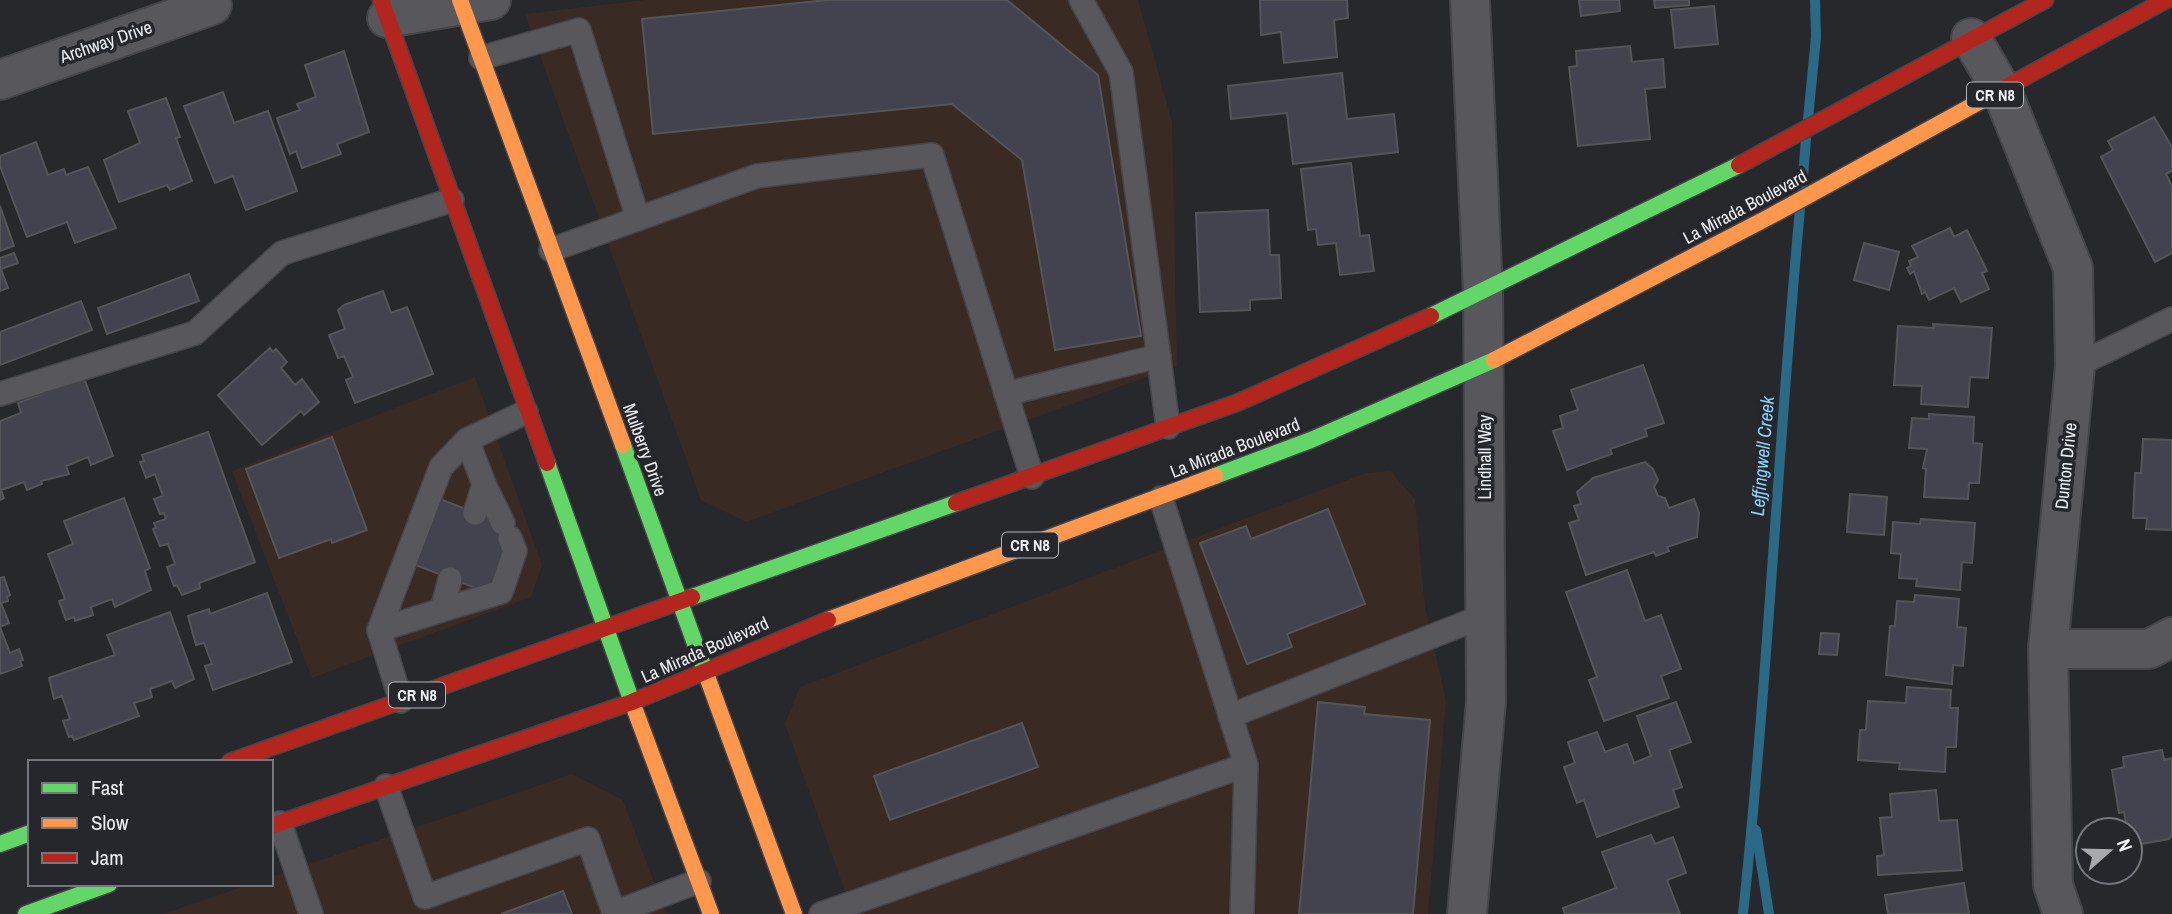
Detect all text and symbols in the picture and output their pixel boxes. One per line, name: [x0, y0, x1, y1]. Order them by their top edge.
street label: Archway Drive: [55, 14, 155, 69]
road number: CR N8: [1967, 82, 2023, 108]
street label: La Mirada Boulevard: [1678, 163, 1811, 250]
water label: Leffingwell Creek: [1744, 394, 1780, 517]
street label: Mulberry Drive: [617, 400, 674, 500]
street label: La Mirada Boulevard: [1166, 411, 1303, 484]
street label: Lindhall Way: [1472, 414, 1497, 499]
street label: Dunton Drive: [2049, 421, 2082, 511]
road number: CR N8: [1002, 532, 1058, 558]
street label: La Mirada Boulevard: [637, 610, 772, 689]
road number: CR N8: [389, 682, 445, 708]
legend: [28, 760, 273, 886]
text: Fast: [91, 773, 124, 802]
text: Slow: [91, 808, 129, 837]
north arrow: [2074, 816, 2144, 886]
text: N: [2111, 835, 2139, 855]
text: Jam: [91, 843, 124, 872]

